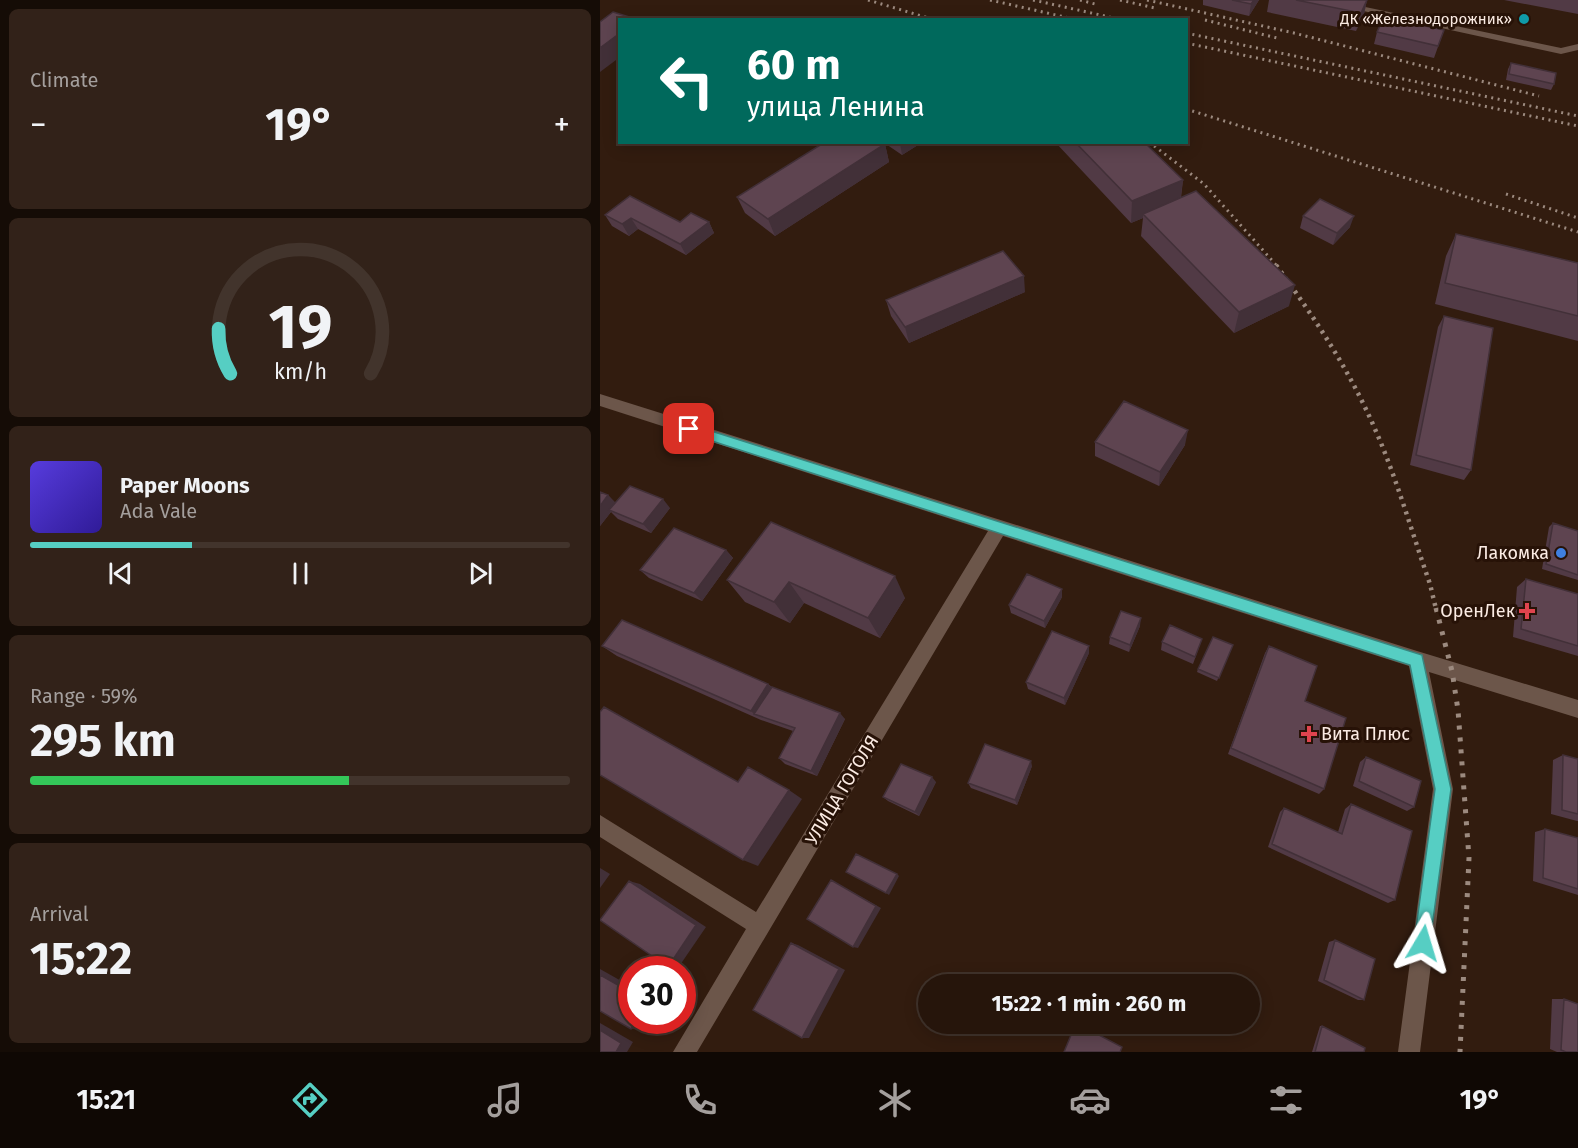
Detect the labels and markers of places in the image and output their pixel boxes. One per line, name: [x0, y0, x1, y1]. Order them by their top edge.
place label: ДК «Железнодорожник»: [1339, 10, 1512, 28]
marker: ДК «Железнодорожник»: [1517, 12, 1531, 26]
pin: [663, 403, 714, 454]
place label: Лакомка: [1477, 542, 1549, 564]
marker: Лакомка: [1554, 546, 1568, 560]
place label: ОренЛек: [1440, 600, 1516, 622]
marker: ОренЛек: [1520, 604, 1534, 618]
place label: Вита Плюс: [1321, 723, 1410, 745]
marker: Вита Плюс: [1302, 727, 1316, 741]

